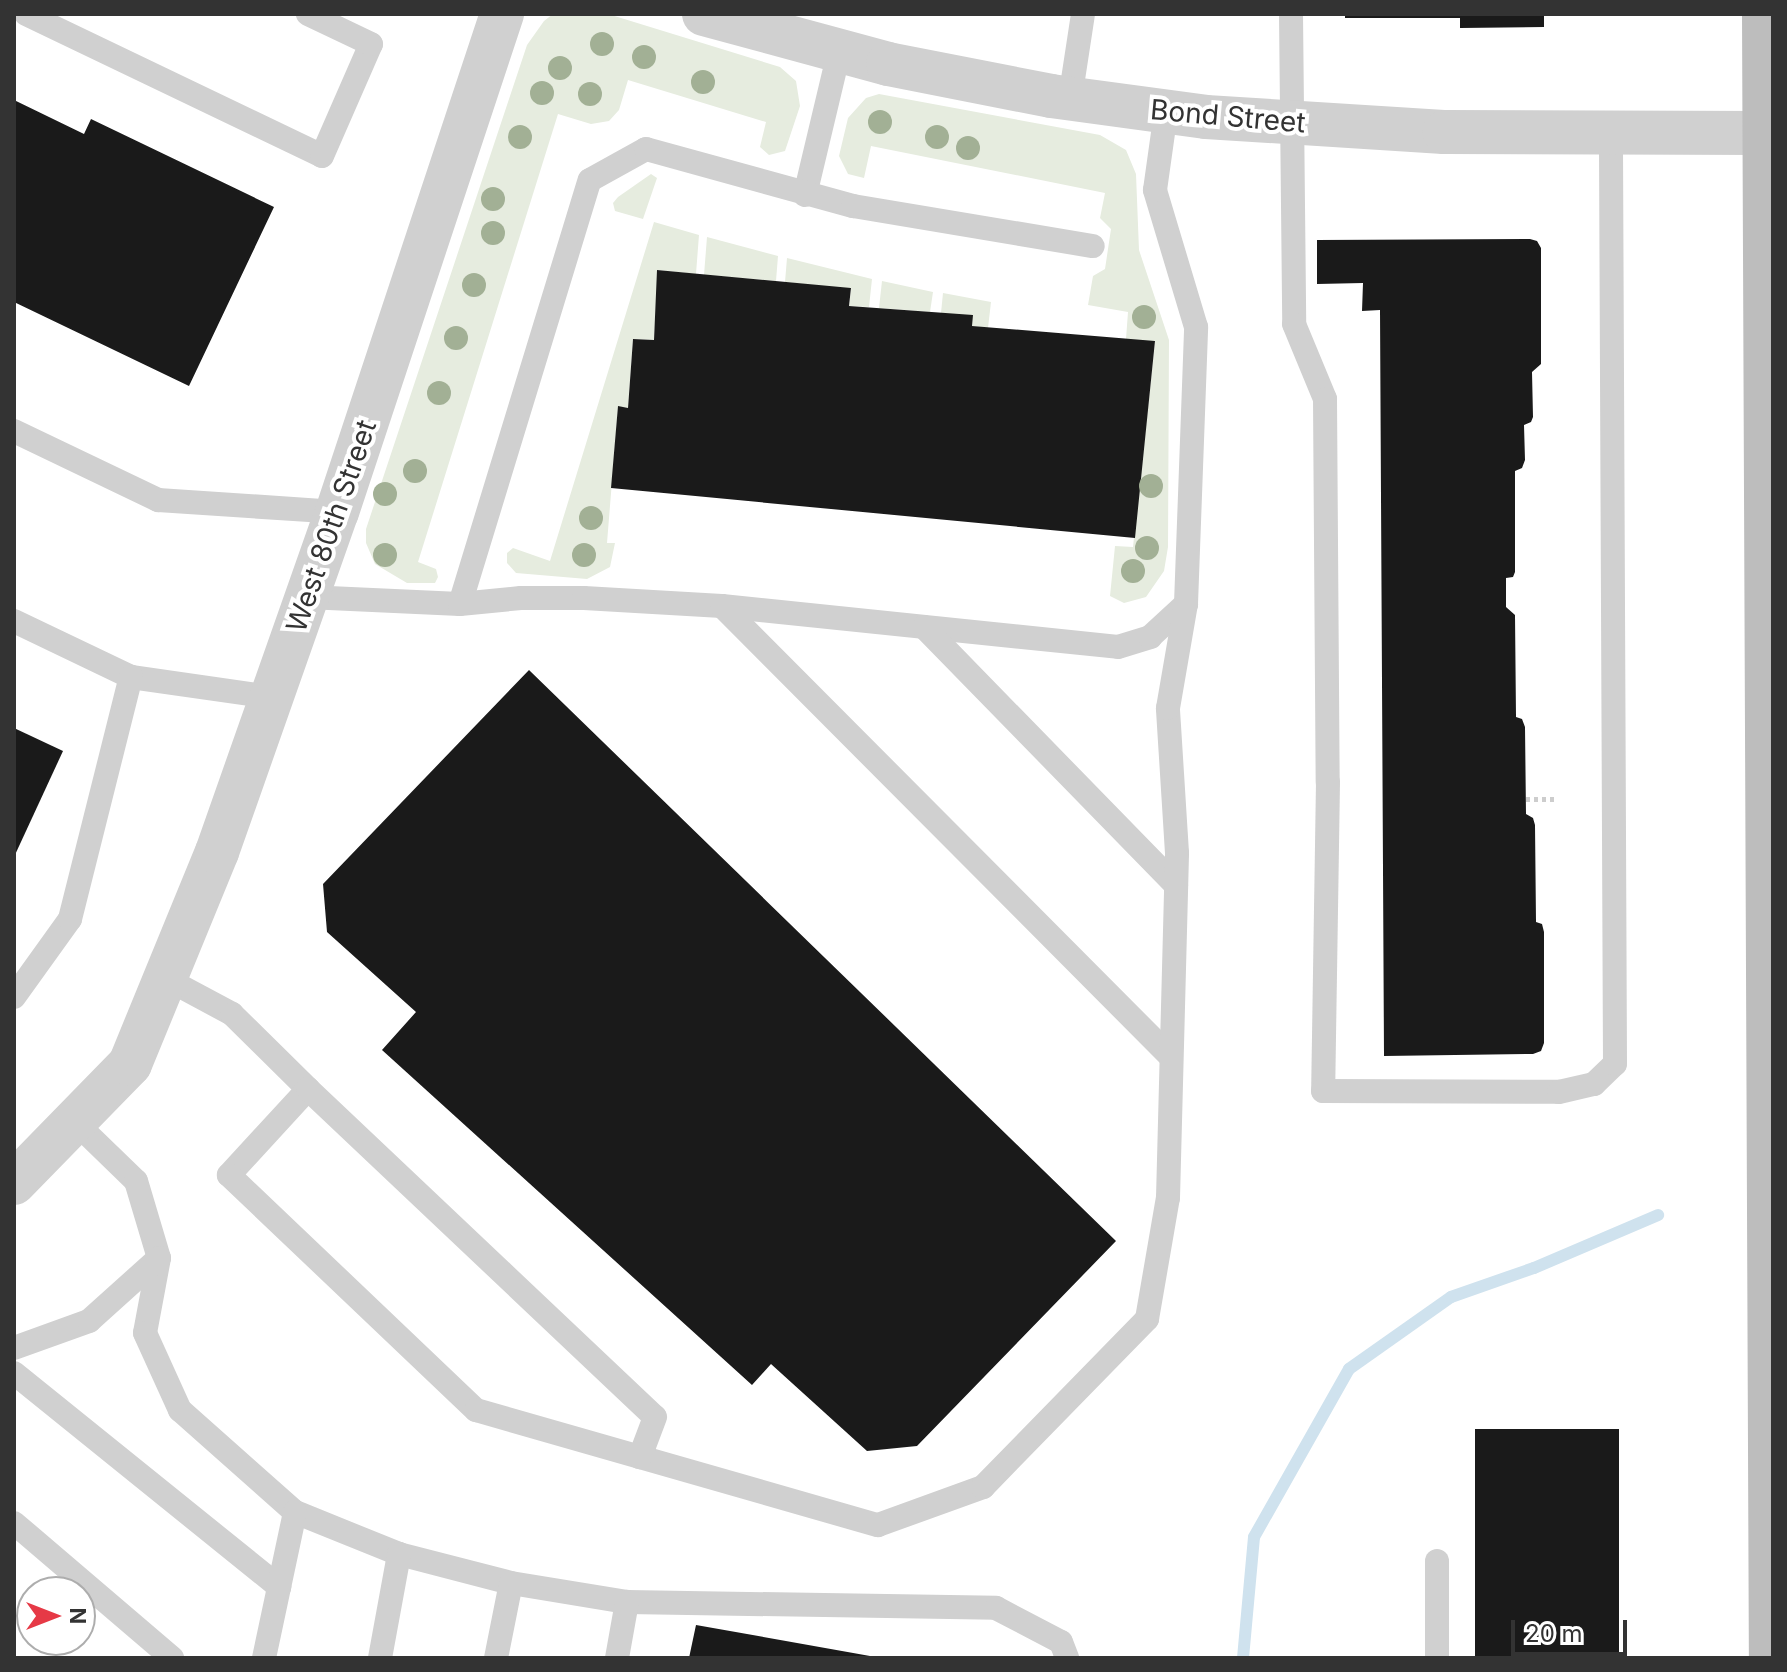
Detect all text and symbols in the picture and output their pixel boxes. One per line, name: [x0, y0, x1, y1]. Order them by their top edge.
street label: Bond Street: [1149, 92, 1307, 140]
street label: West 80th Street: [279, 415, 383, 637]
north arrow: [16, 1576, 96, 1656]
scale bar: [1515, 1604, 1631, 1654]
text: N: [65, 1608, 91, 1624]
text: 20 m: [1525, 1619, 1583, 1648]

